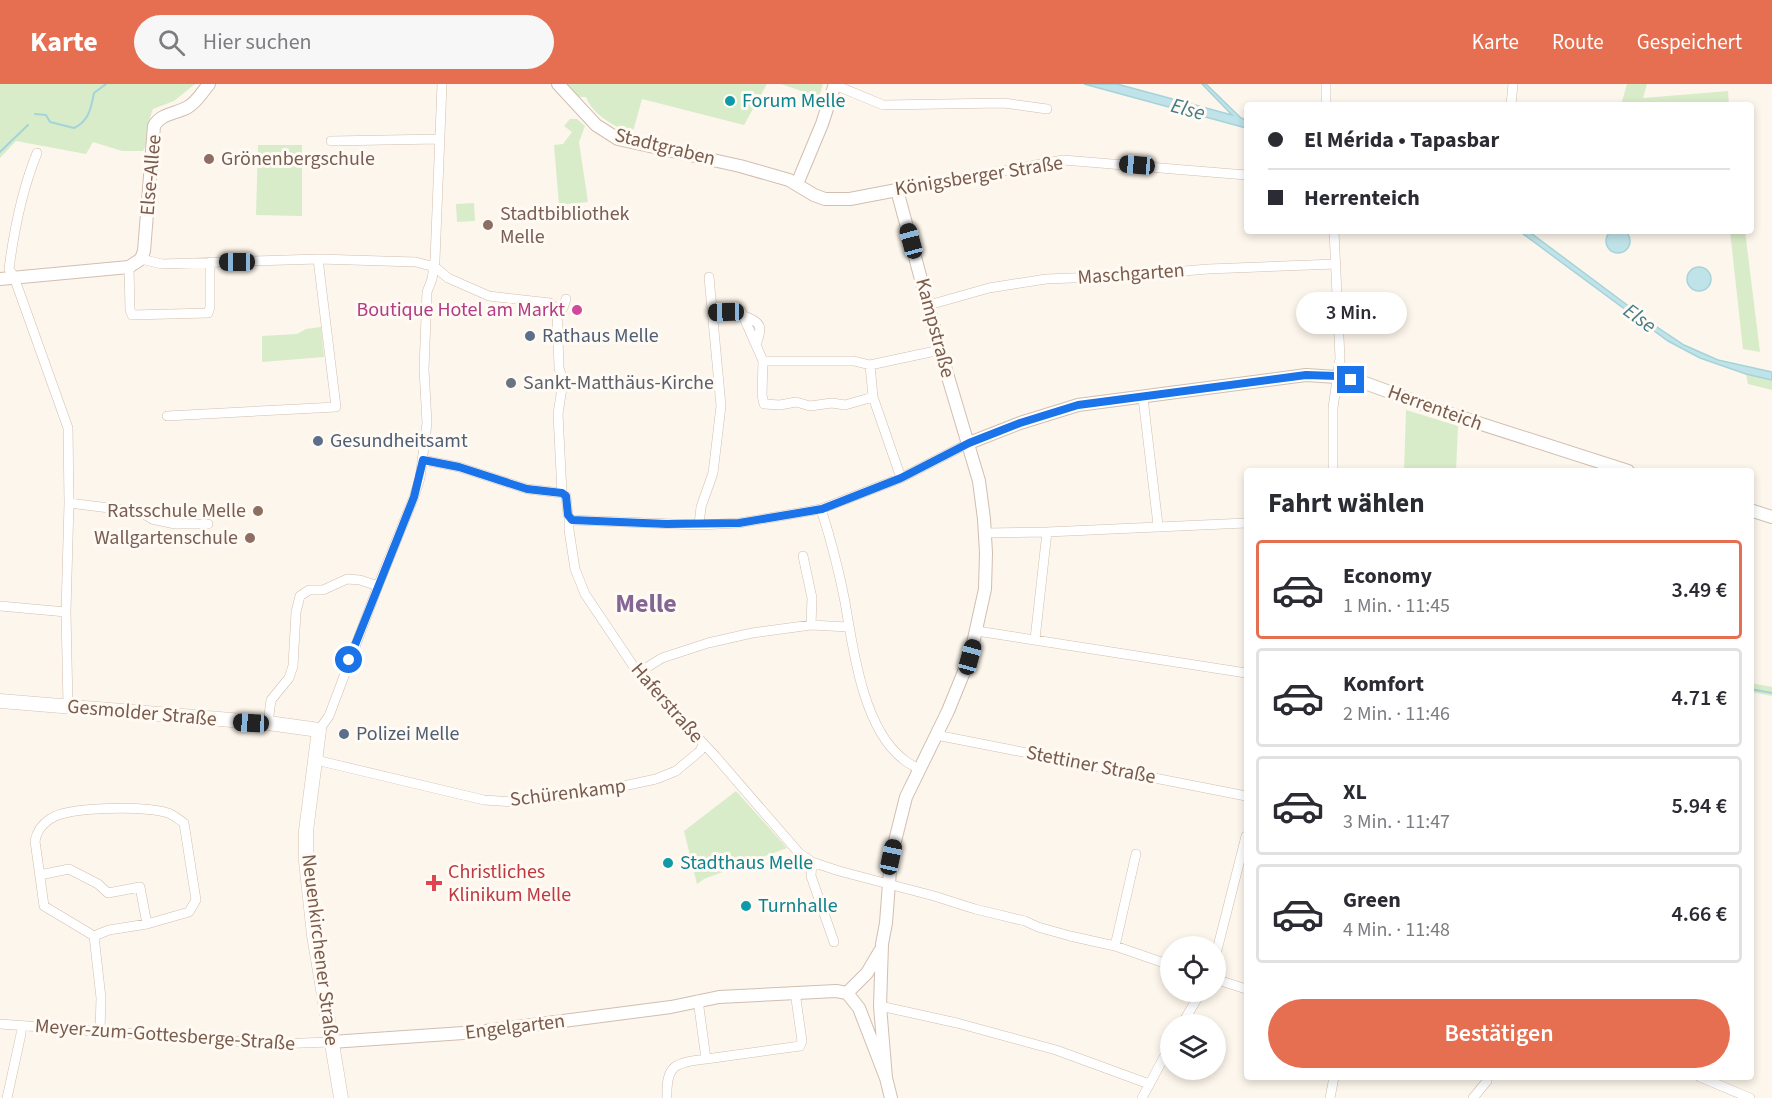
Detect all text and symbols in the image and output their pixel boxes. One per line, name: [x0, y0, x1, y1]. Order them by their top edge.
search box: [134, 15, 554, 69]
text: Karte: [30, 22, 98, 62]
icon: search: [155, 26, 188, 59]
text: Hier suchen: [203, 26, 312, 58]
text: Karte: [1472, 27, 1519, 57]
text: Route: [1552, 27, 1604, 57]
text: Gespeichert: [1637, 27, 1742, 57]
place label: Forum Melle: [742, 87, 846, 115]
water label: Else: [1168, 90, 1208, 128]
marker: Forum Melle: [723, 94, 737, 108]
street label: Stadtgraben: [612, 121, 718, 173]
text: El Mérida • Tapasbar: [1304, 124, 1499, 156]
street label: Else-Allee: [134, 133, 168, 217]
place label: Grönenbergschule: [221, 145, 375, 173]
street label: Königsberger Straße: [893, 149, 1065, 203]
marker: Grönenbergschule: [202, 152, 216, 166]
car: [1118, 154, 1156, 176]
text: Herrenteich: [1304, 182, 1420, 214]
place label: Stadtbibliothek Melle: [500, 200, 630, 251]
marker: Stadtbibliothek Melle: [481, 218, 495, 232]
car: [898, 221, 924, 261]
car: [219, 253, 255, 271]
street label: Maschgarten: [1077, 256, 1185, 292]
street label: Kampstraße: [908, 275, 962, 381]
callout: 3 Min.: [1296, 293, 1406, 335]
place label: Boutique Hotel am Markt: [356, 296, 565, 324]
water label: Else: [1617, 296, 1663, 340]
text: 3 Min.: [1326, 299, 1377, 327]
marker: Boutique Hotel am Markt: [570, 303, 584, 317]
car: [708, 303, 744, 321]
place label: Rathaus Melle: [542, 322, 659, 350]
marker: Rathaus Melle: [523, 329, 537, 343]
route end: [1337, 366, 1364, 393]
place label: Sankt-Matthäus-Kirche: [523, 369, 714, 397]
marker: Sankt-Matthäus-Kirche: [504, 376, 518, 390]
street label: Herrenteich: [1384, 378, 1486, 438]
place label: Gesundheitsamt: [330, 427, 468, 455]
marker: Gesundheitsamt: [311, 434, 325, 448]
text: Fahrt wählen: [1268, 484, 1425, 523]
place label: Ratsschule Melle: [107, 497, 246, 525]
marker: Ratsschule Melle: [251, 504, 265, 518]
place label: Wallgartenschule: [94, 524, 238, 552]
marker: Wallgartenschule: [243, 531, 257, 545]
text: Economy: [1343, 560, 1432, 592]
icon: car: [1271, 563, 1325, 617]
text: 3.49 €: [1671, 574, 1727, 606]
district label: Melle: [615, 585, 677, 622]
text: 1 Min. · 11:45: [1343, 592, 1450, 620]
car: [957, 637, 983, 677]
route start: [335, 646, 362, 673]
street label: Haferstraße: [624, 657, 710, 749]
text: Komfort: [1343, 668, 1424, 700]
icon: car: [1271, 671, 1325, 725]
text: 4.71 €: [1671, 682, 1727, 714]
street label: Gesmolder Straße: [66, 693, 218, 733]
text: 2 Min. · 11:46: [1343, 700, 1450, 728]
car: [233, 713, 269, 733]
place label: Polizei Melle: [356, 720, 460, 748]
marker: Polizei Melle: [337, 727, 351, 741]
street label: Stettiner Straße: [1024, 739, 1158, 791]
street label: Schürenkamp: [508, 772, 628, 814]
text: XL: [1343, 776, 1367, 808]
icon: car: [1271, 779, 1325, 833]
text: 5.94 €: [1671, 790, 1727, 822]
text: 3 Min. · 11:47: [1343, 808, 1450, 836]
car: [878, 838, 904, 876]
place label: Stadthaus Melle: [680, 849, 813, 877]
street label: Neuenkirchener Straße: [294, 853, 346, 1047]
marker: Stadthaus Melle: [661, 856, 675, 870]
place label: Christliches Klinikum Melle: [448, 858, 571, 909]
marker: Christliches Klinikum Melle: [425, 874, 443, 892]
text: Green: [1343, 884, 1401, 916]
icon: car: [1271, 887, 1325, 941]
place label: Turnhalle: [758, 892, 838, 920]
text: 4.66 €: [1671, 898, 1727, 930]
marker: Turnhalle: [739, 899, 753, 913]
text: 4 Min. · 11:48: [1343, 916, 1450, 944]
map controls: [1160, 936, 1226, 1080]
button: locate: [1160, 936, 1226, 1002]
button: Bestätigen: [1268, 999, 1730, 1068]
street label: Engelgarten: [463, 1007, 567, 1047]
street label: Meyer-zum-Gottesberge-Straße: [34, 1012, 296, 1058]
button: layers: [1160, 1014, 1226, 1080]

